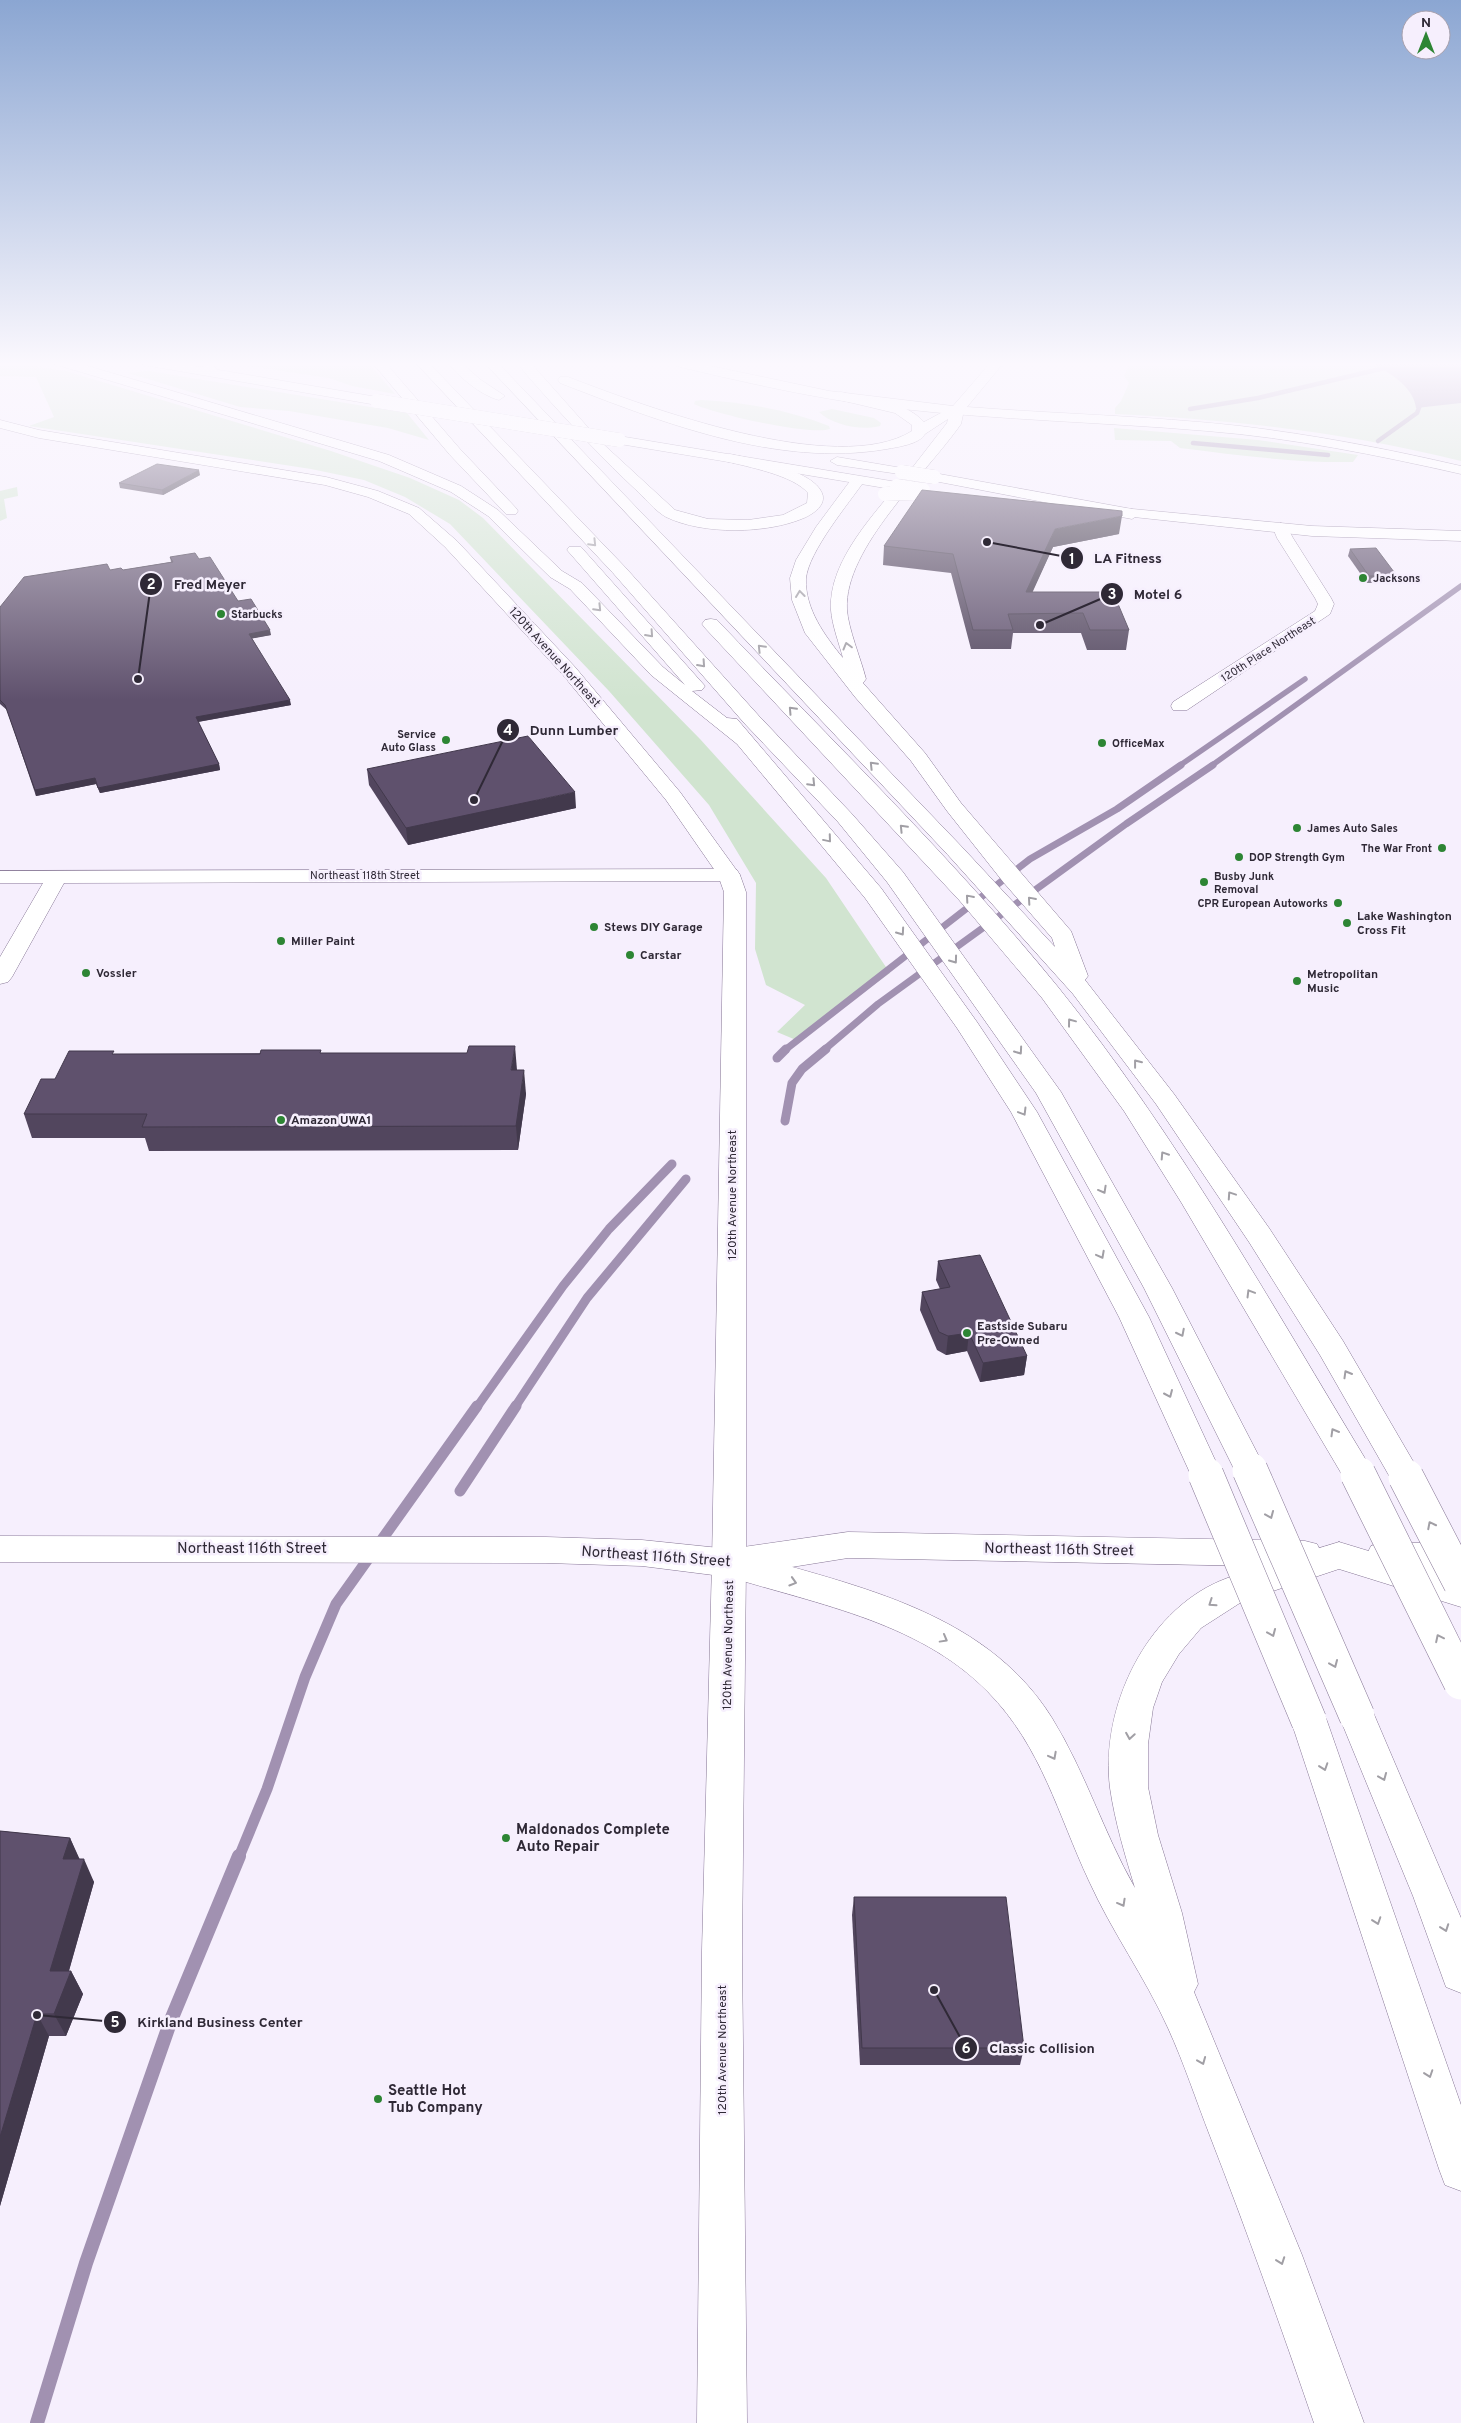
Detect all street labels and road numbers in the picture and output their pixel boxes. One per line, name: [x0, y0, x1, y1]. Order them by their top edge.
street label: 120th Avenue Northeast: [505, 604, 604, 711]
street label: 120th Place Northeast: [1219, 614, 1318, 686]
street label: Northeast 118th Street: [310, 869, 420, 883]
street label: 120th Avenue Northeast: [725, 1130, 741, 1260]
street label: Northeast 116th Street: [177, 1540, 327, 1559]
street label: Northeast 116th Street: [984, 1540, 1134, 1561]
street label: Northeast 116th Street: [581, 1543, 731, 1572]
street label: 120th Avenue Northeast: [720, 1580, 738, 1710]
street label: 120th Avenue Northeast: [715, 1985, 731, 2115]

